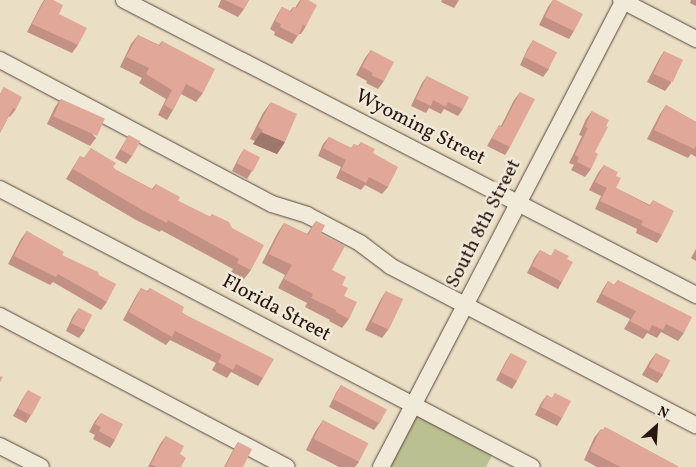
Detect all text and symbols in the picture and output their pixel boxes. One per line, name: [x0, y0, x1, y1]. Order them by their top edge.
street label: Wyoming Street: [351, 85, 489, 171]
street label: South 8th Street: [441, 156, 527, 292]
street label: Florida Street: [217, 270, 335, 348]
north arrow: [631, 402, 681, 452]
text: N: [654, 402, 672, 424]

